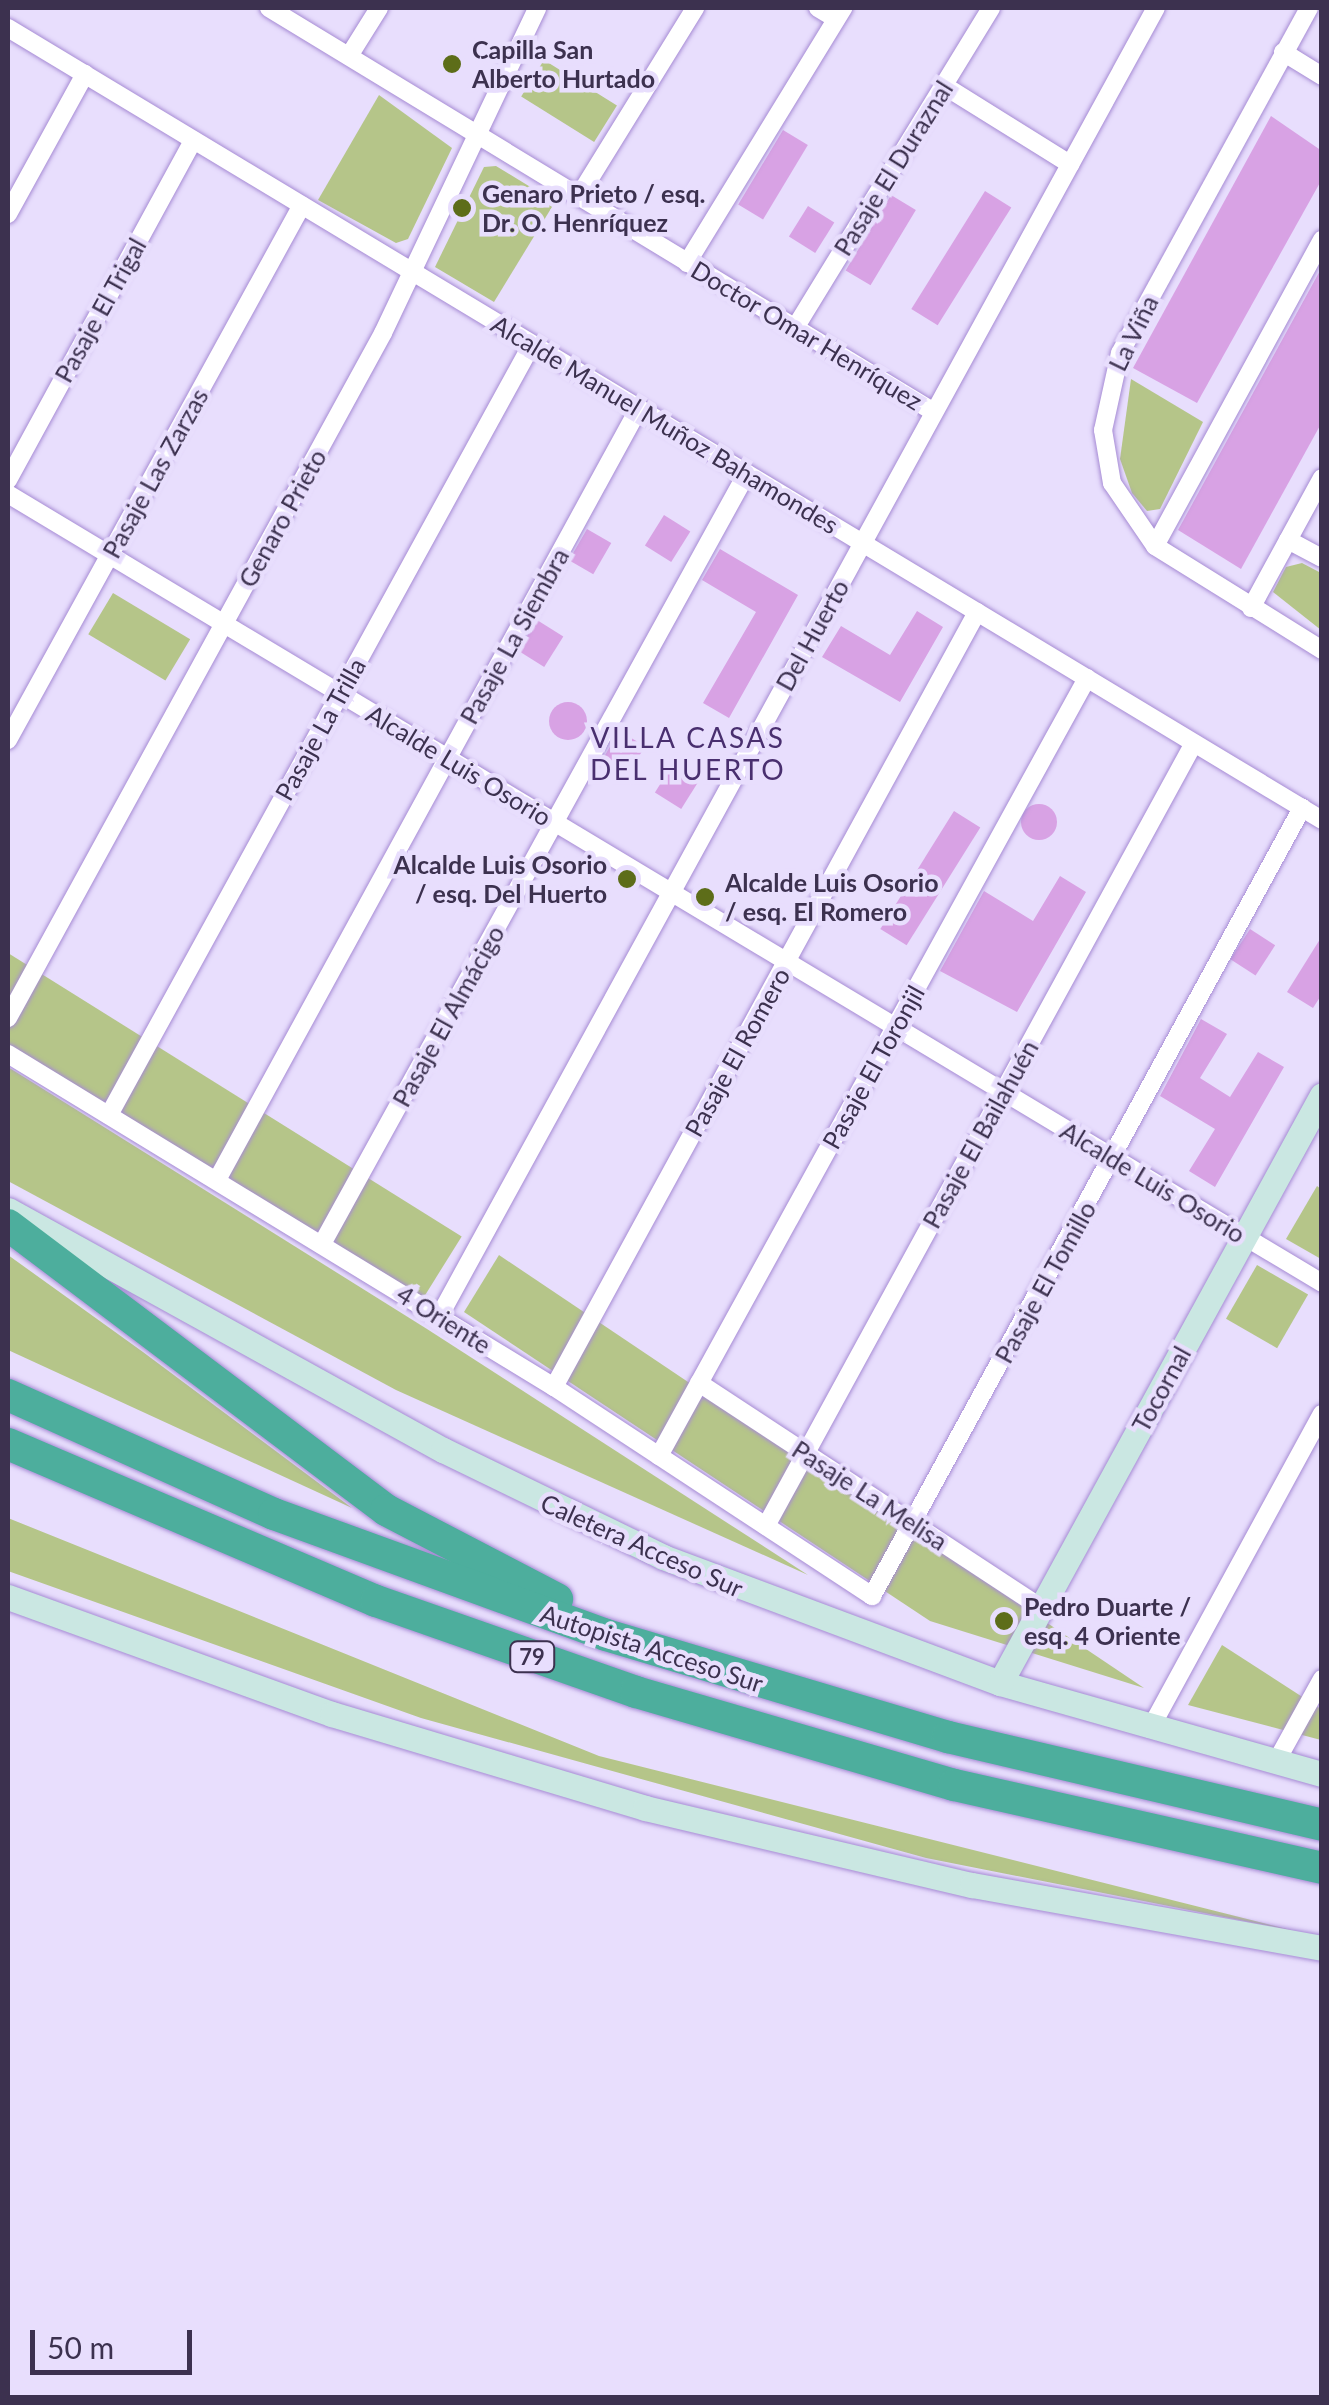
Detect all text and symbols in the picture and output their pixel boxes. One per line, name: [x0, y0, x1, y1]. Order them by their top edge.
place label: Capilla San Alberto Hurtado: [472, 35, 655, 94]
marker: Capilla San Alberto Hurtado: [441, 53, 463, 75]
street label: Pasaje El Duraznal: [827, 75, 959, 261]
place label: Genaro Prieto / esq. Dr. O. Henríquez: [482, 179, 706, 238]
marker: Genaro Prieto / esq. Dr. O. Henríquez: [451, 197, 473, 219]
street label: Pasaje El Trigal: [48, 232, 152, 388]
street label: Doctor Omar Henríquez: [686, 254, 928, 416]
street label: La Viña: [1102, 290, 1164, 376]
street label: Alcalde Manuel Muñoz Bahamondes: [486, 308, 844, 540]
street label: Pasaje Las Zarzas: [96, 383, 214, 563]
street label: Genaro Prieto: [232, 444, 332, 592]
street label: Pasaje La Siembra: [453, 543, 575, 729]
street label: Del Huerto: [769, 574, 855, 696]
street label: Pasaje La Trilla: [268, 652, 372, 806]
street label: Alcalde Luis Osorio: [361, 698, 557, 832]
district label: VILLA CASAS DEL HUERTO: [589, 720, 787, 786]
place label: Alcalde Luis Osorio / esq. Del Huerto: [394, 850, 607, 909]
marker: Alcalde Luis Osorio / esq. Del Huerto: [616, 868, 638, 890]
place label: Alcalde Luis Osorio / esq. El Romero: [725, 868, 938, 927]
marker: Alcalde Luis Osorio / esq. El Romero: [694, 886, 716, 908]
street label: Pasaje El Almácigo: [386, 920, 510, 1112]
street label: Pasaje El Romero: [678, 962, 796, 1142]
street label: Pasaje El Toronjil: [816, 980, 930, 1154]
street label: Pasaje El Bailahuén: [916, 1035, 1044, 1233]
street label: Alcalde Luis Osorio: [1055, 1115, 1251, 1249]
street label: Pasaje El Tomillo: [988, 1196, 1102, 1368]
street label: 4 Oriente: [392, 1279, 496, 1359]
street label: Tocornal: [1125, 1341, 1197, 1437]
street label: Pasaje La Melisa: [787, 1434, 953, 1556]
street label: Caletera Acceso Sur: [536, 1487, 748, 1603]
place label: Pedro Duarte / esq. 4 Oriente: [1024, 1592, 1191, 1651]
street label: Autopista Acceso Sur: [536, 1598, 768, 1698]
marker: Pedro Duarte / esq. 4 Oriente: [993, 1610, 1015, 1632]
road number: 79: [507, 1640, 557, 1674]
scale bar: [35, 2310, 198, 2372]
text: 50 m: [47, 2329, 114, 2365]

